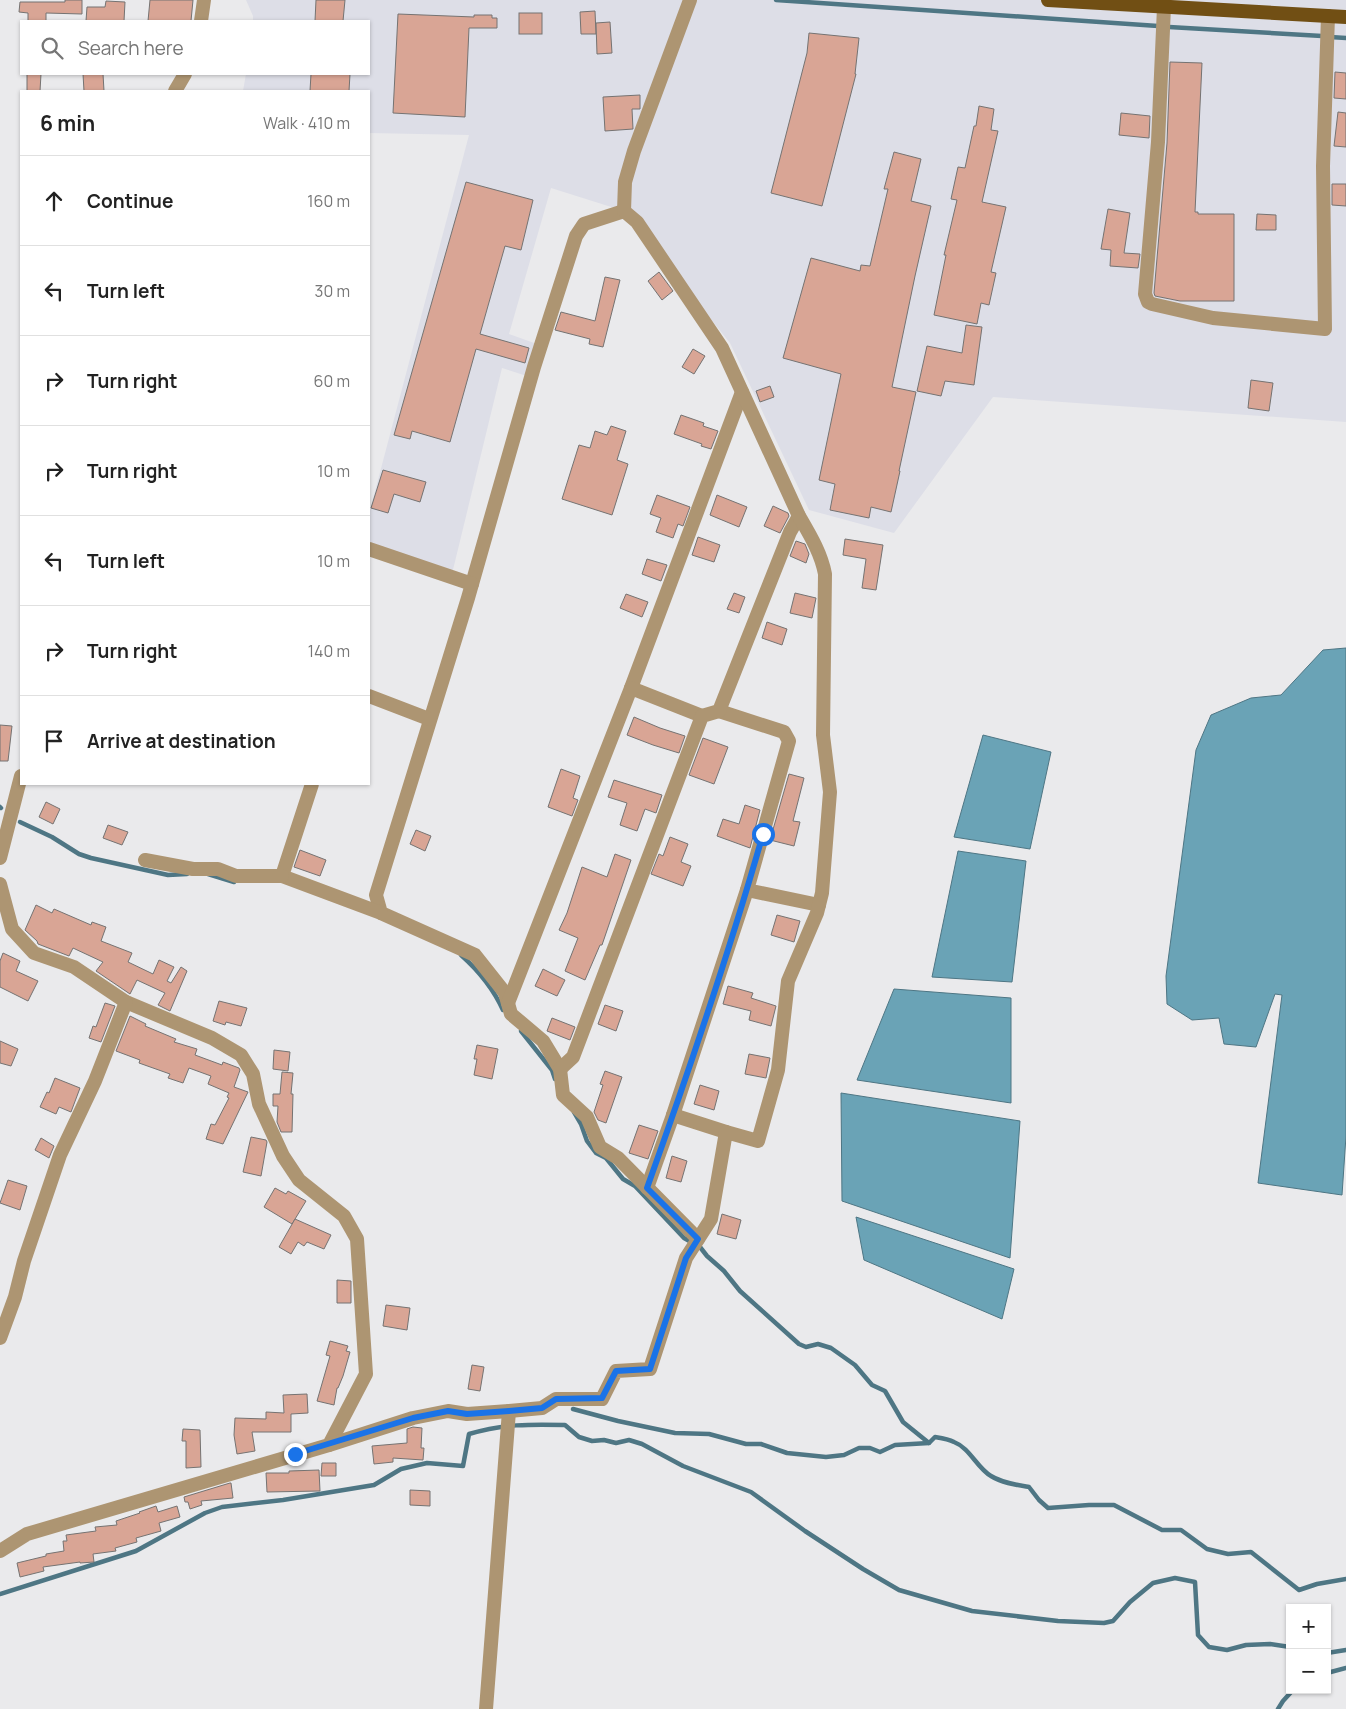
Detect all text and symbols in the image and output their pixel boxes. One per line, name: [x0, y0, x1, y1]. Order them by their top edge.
search box: [20, 20, 370, 75]
icon: search: [38, 34, 66, 62]
text: Search here: [78, 35, 184, 61]
text: 6 min: [40, 109, 95, 137]
text: Walk · 410 m: [263, 112, 350, 134]
icon: ahead: [40, 187, 68, 215]
text: Continue: [87, 188, 173, 214]
text: 160 m: [307, 190, 350, 212]
icon: left: [40, 277, 68, 305]
text: Turn left: [87, 278, 165, 304]
text: 30 m: [315, 280, 350, 302]
icon: right: [40, 367, 68, 395]
text: Turn right: [87, 368, 177, 394]
text: 60 m: [314, 370, 350, 392]
icon: right: [40, 457, 68, 485]
text: Turn right: [87, 458, 177, 484]
text: 10 m: [317, 460, 350, 482]
icon: left: [40, 547, 68, 575]
text: Turn left: [87, 548, 165, 574]
text: 10 m: [317, 550, 350, 572]
icon: right: [40, 637, 68, 665]
text: Turn right: [87, 638, 177, 664]
text: 140 m: [308, 640, 350, 662]
icon: arrive: [40, 727, 68, 755]
text: Arrive at destination: [87, 728, 276, 754]
route start: [752, 823, 775, 846]
route end: [284, 1443, 307, 1466]
map controls: [1286, 1604, 1331, 1694]
button: +: [1286, 1604, 1331, 1649]
button: −: [1286, 1649, 1331, 1694]

